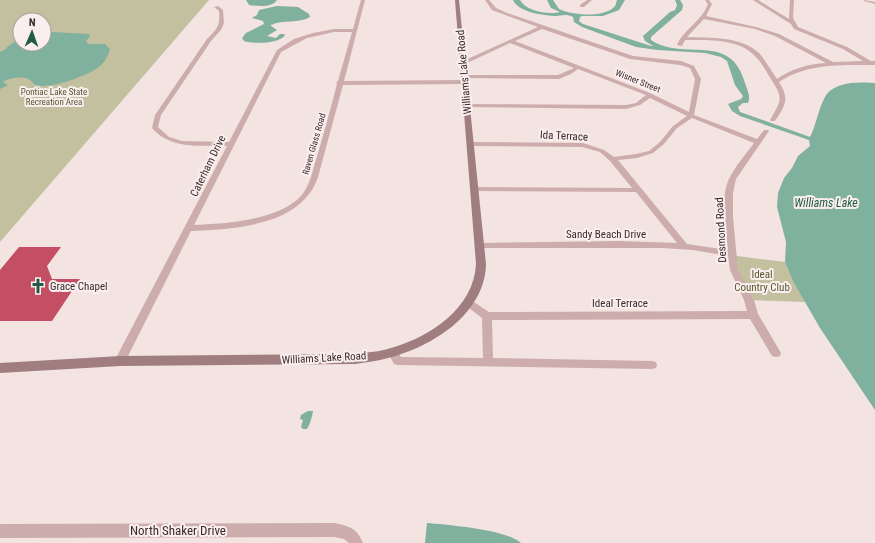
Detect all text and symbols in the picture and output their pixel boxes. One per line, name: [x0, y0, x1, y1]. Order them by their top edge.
north arrow: [12, 12, 52, 52]
text: N: [29, 16, 36, 29]
street label: Williams Lake Road: [454, 29, 474, 115]
street label: Wisner Street: [614, 67, 662, 95]
park label: Pontiac Lake State Recreation Area: [21, 87, 87, 107]
street label: Raven Glass Road: [300, 112, 328, 176]
street label: Ida Terrace: [540, 128, 588, 144]
street label: Caterham Drive: [188, 133, 228, 199]
water label: Williams Lake: [794, 196, 858, 210]
street label: Desmond Road: [713, 197, 729, 263]
street label: Sandy Beach Drive: [566, 228, 646, 241]
park label: Ideal Country Club: [734, 268, 790, 294]
church icon: Grace Chapel: [29, 277, 47, 295]
place label: Grace Chapel: [50, 280, 108, 293]
street label: Ideal Terrace: [592, 297, 648, 310]
street label: Williams Lake Road: [281, 349, 367, 367]
street label: North Shaker Drive: [130, 523, 226, 538]

